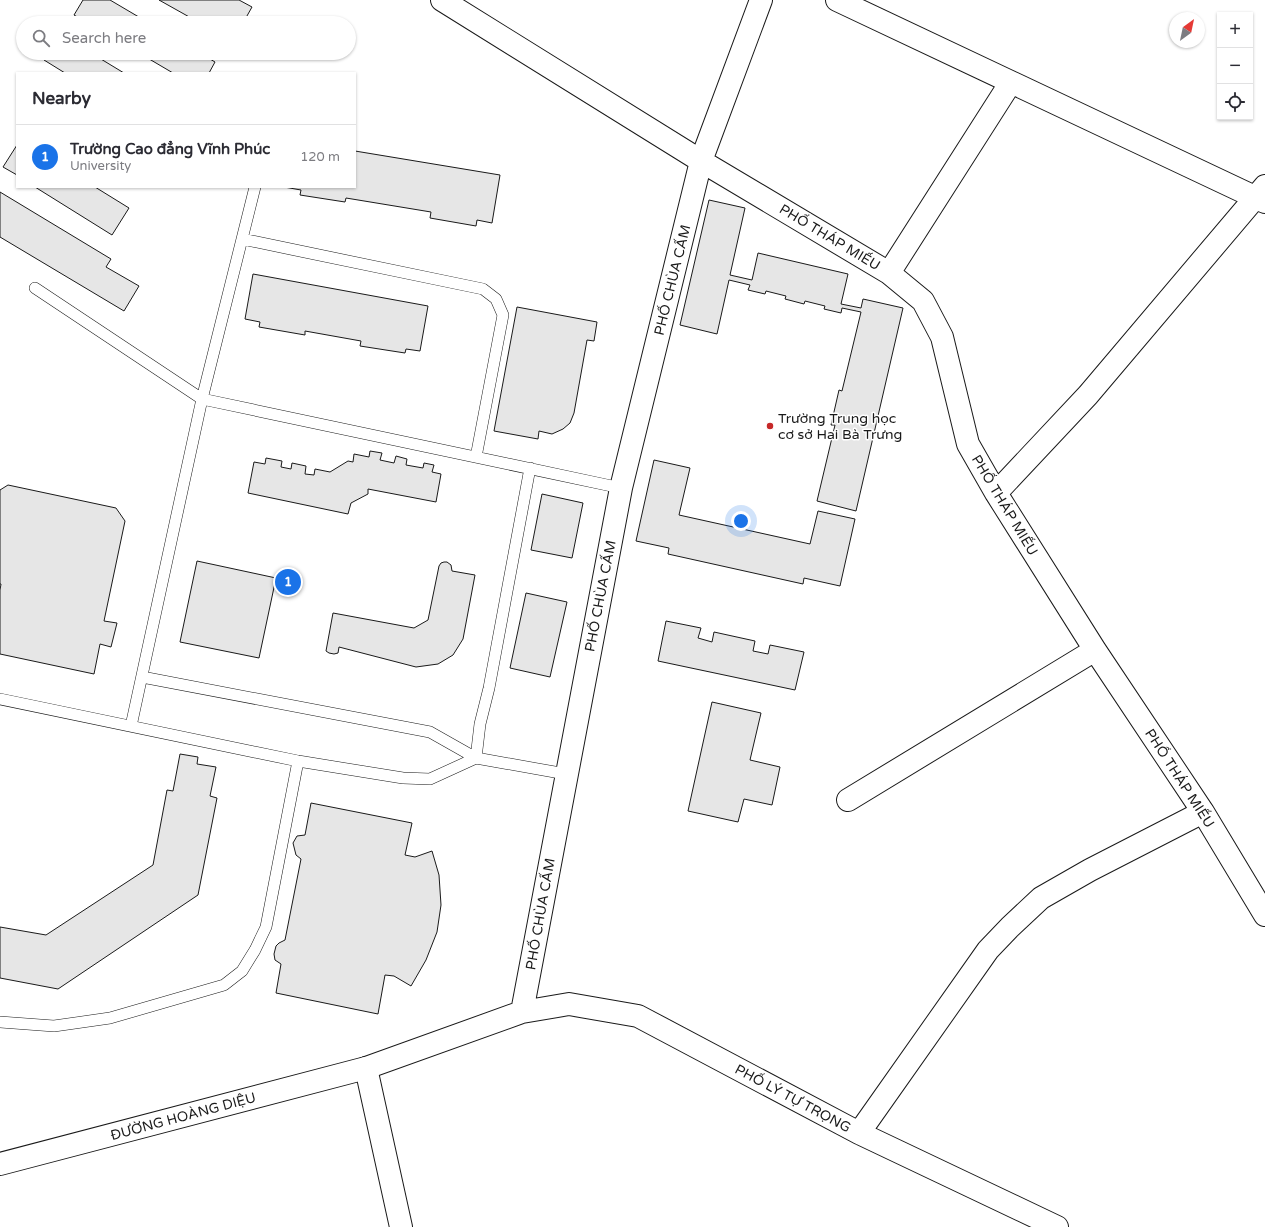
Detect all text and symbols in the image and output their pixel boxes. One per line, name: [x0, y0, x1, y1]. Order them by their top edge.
north arrow: [1169, 12, 1205, 48]
map controls: [1217, 12, 1253, 120]
button: +: [1217, 12, 1253, 48]
search box: [16, 16, 356, 60]
icon: search: [30, 27, 52, 49]
text: Search here: [62, 29, 146, 47]
button: −: [1217, 48, 1253, 84]
button: locate: [1217, 84, 1253, 120]
text: Nearby: [32, 88, 91, 109]
text: Trường Cao đẳng Vĩnh Phúc: [70, 140, 270, 158]
text: 1: [41, 149, 49, 165]
text: 120 m: [300, 149, 340, 165]
text: University: [70, 158, 131, 174]
street label: PHỐ THÁP MIẾU: [776, 201, 883, 274]
street label: PHỐ CHÙA CẤM: [651, 223, 694, 337]
place label: Trường Trung học cơ sở Hai Bà Trưng: [778, 410, 902, 443]
marker: Trường Trung học cơ sở Hai Bà Trưng: [765, 421, 775, 431]
street label: PHỐ THÁP MIẾU: [968, 452, 1041, 559]
your location: [731, 511, 751, 531]
street label: PHỐ CHÙA CẤM: [581, 539, 620, 653]
pin: 1: [275, 567, 301, 597]
street label: PHỐ THÁP MIẾU: [1141, 726, 1218, 831]
street label: PHỐ CHÙA CẤM: [522, 857, 559, 971]
street label: PHỐ LÝ TỰ TRỌNG: [732, 1061, 854, 1136]
street label: ĐƯỜNG HOÀNG DIỆU: [109, 1089, 258, 1144]

